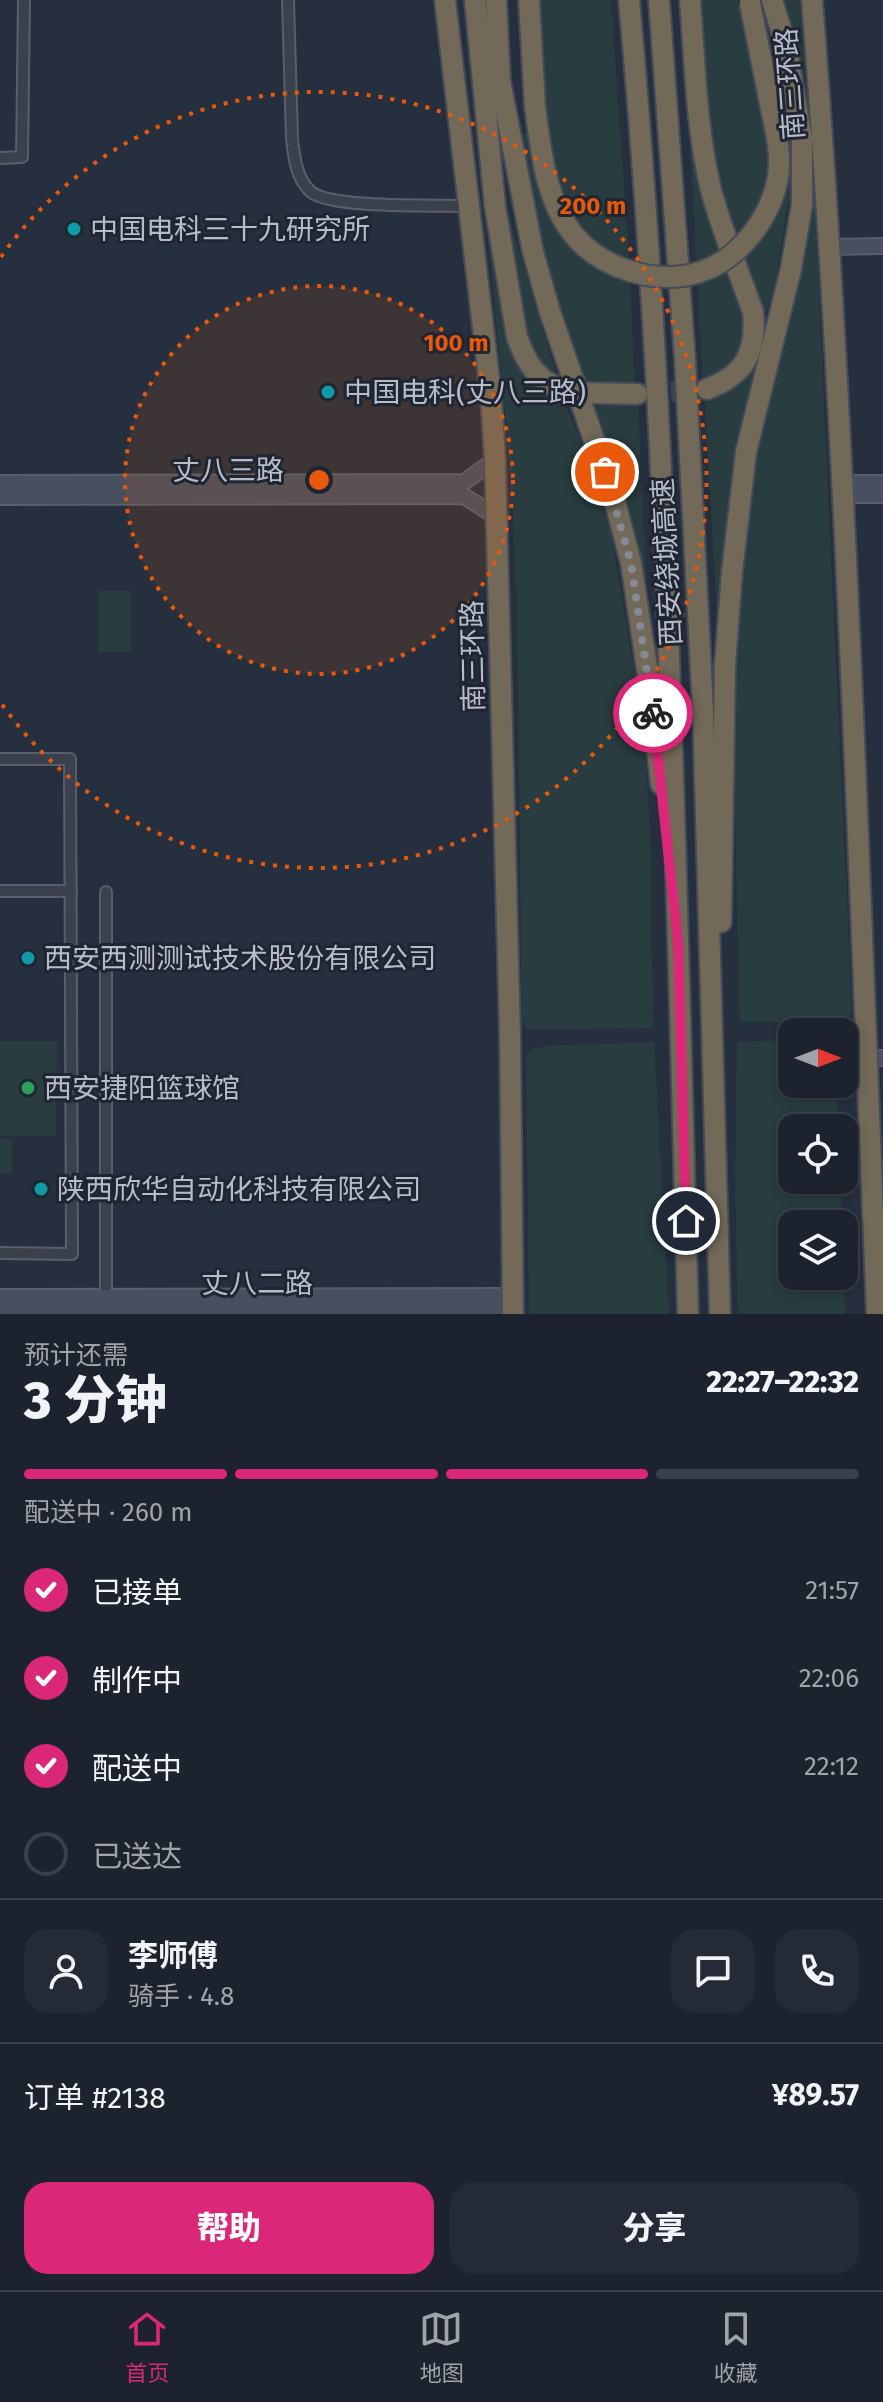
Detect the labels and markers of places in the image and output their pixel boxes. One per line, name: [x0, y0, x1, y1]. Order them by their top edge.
place label: 中国电科三十九研究所: [90, 213, 370, 246]
marker: 中国电科三十九研究所: [65, 220, 83, 238]
place label: 中国电科(丈八三路): [344, 376, 586, 409]
marker: 中国电科(丈八三路): [319, 383, 337, 401]
pin: [571, 438, 639, 506]
centre of rings: [305, 466, 333, 494]
place label: 西安西测测试技术股份有限公司: [44, 942, 436, 975]
marker: 西安西测测试技术股份有限公司: [19, 949, 37, 967]
place label: 西安捷阳篮球馆: [44, 1072, 240, 1105]
marker: 西安捷阳篮球馆: [19, 1079, 37, 1097]
place label: 陕西欣华自动化科技有限公司: [57, 1173, 421, 1206]
marker: 陕西欣华自动化科技有限公司: [32, 1180, 50, 1198]
pin: [652, 1187, 720, 1255]

